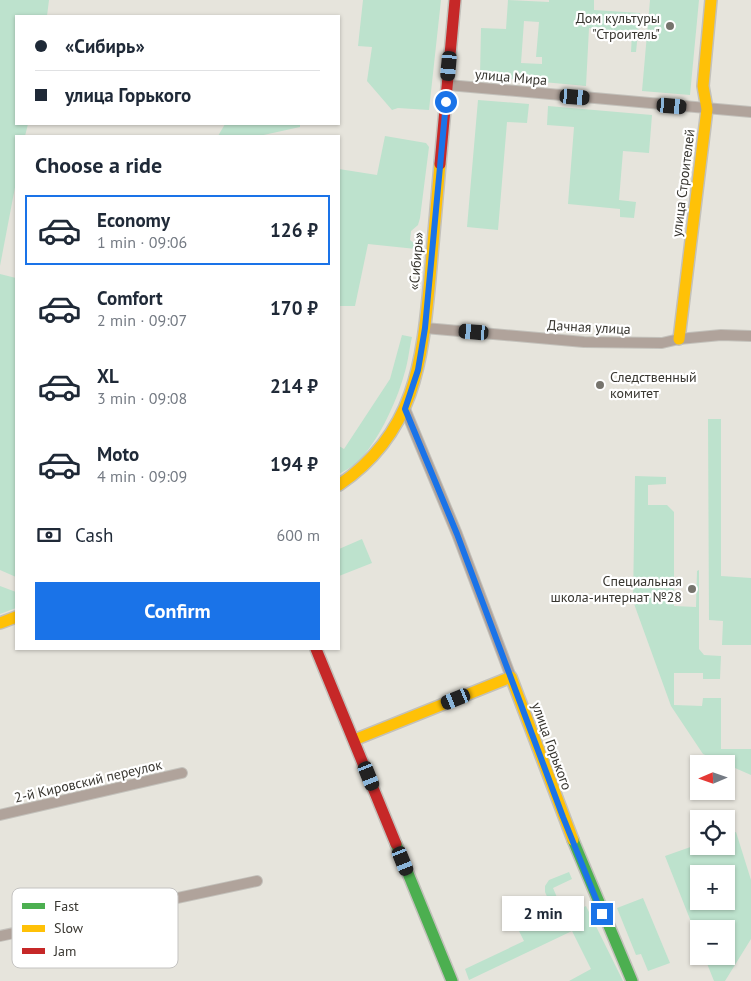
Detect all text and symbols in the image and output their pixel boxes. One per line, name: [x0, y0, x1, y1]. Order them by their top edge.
place label: Дом культуры "Строитель": [576, 9, 660, 43]
marker: Дом культуры "Строитель": [664, 20, 676, 32]
text: «Сибирь»: [65, 34, 145, 58]
car: [440, 50, 457, 82]
street label: улица Мира: [474, 65, 548, 89]
text: улица Горького: [65, 83, 191, 107]
car: [559, 88, 590, 106]
route start: [435, 91, 457, 113]
car: [656, 97, 687, 115]
street label: улица Строителей: [667, 128, 699, 238]
text: Choose a ride: [35, 151, 162, 179]
icon: car: [37, 208, 82, 253]
text: Economy: [97, 208, 170, 232]
text: 126 ₽: [270, 218, 318, 242]
street label: «Сибирь»: [404, 231, 428, 291]
text: 1 min · 09:06: [97, 232, 187, 252]
icon: car: [37, 286, 82, 331]
text: Comfort: [97, 286, 163, 310]
text: 170 ₽: [270, 296, 318, 320]
text: 2 min · 09:07: [97, 310, 187, 330]
street label: Дачная улица: [547, 316, 631, 338]
car: [458, 323, 489, 341]
icon: car: [37, 364, 82, 409]
text: XL: [97, 364, 119, 388]
place label: Следственный комитет: [610, 368, 697, 402]
text: 214 ₽: [270, 374, 318, 398]
marker: Следственный комитет: [594, 379, 606, 391]
text: 3 min · 09:08: [97, 388, 187, 408]
icon: car: [37, 442, 82, 487]
text: Moto: [97, 442, 139, 466]
text: 194 ₽: [270, 452, 318, 476]
text: 4 min · 09:09: [97, 466, 187, 486]
icon: cash: [35, 521, 63, 549]
text: Cash: [75, 523, 113, 547]
text: 600 m: [277, 525, 320, 545]
place label: Специальная школа-интернат №28: [551, 572, 682, 606]
button: Confirm: [35, 582, 320, 640]
marker: Специальная школа-интернат №28: [686, 583, 698, 595]
car: [439, 686, 472, 712]
street label: улица Горького: [528, 700, 576, 792]
street label: 2-й Кировский переулок: [12, 755, 164, 807]
north arrow: [690, 755, 735, 800]
map controls: [690, 755, 735, 965]
car: [356, 759, 381, 793]
button: locate: [690, 810, 735, 855]
car: [390, 844, 415, 878]
button: +: [690, 865, 735, 910]
legend: [12, 888, 178, 968]
callout: 2 min: [502, 896, 584, 932]
text: Fast: [54, 897, 79, 915]
text: 2 min: [523, 903, 563, 923]
route end: [591, 903, 613, 925]
text: Slow: [54, 919, 84, 937]
button: −: [690, 920, 735, 965]
text: Jam: [53, 942, 76, 960]

